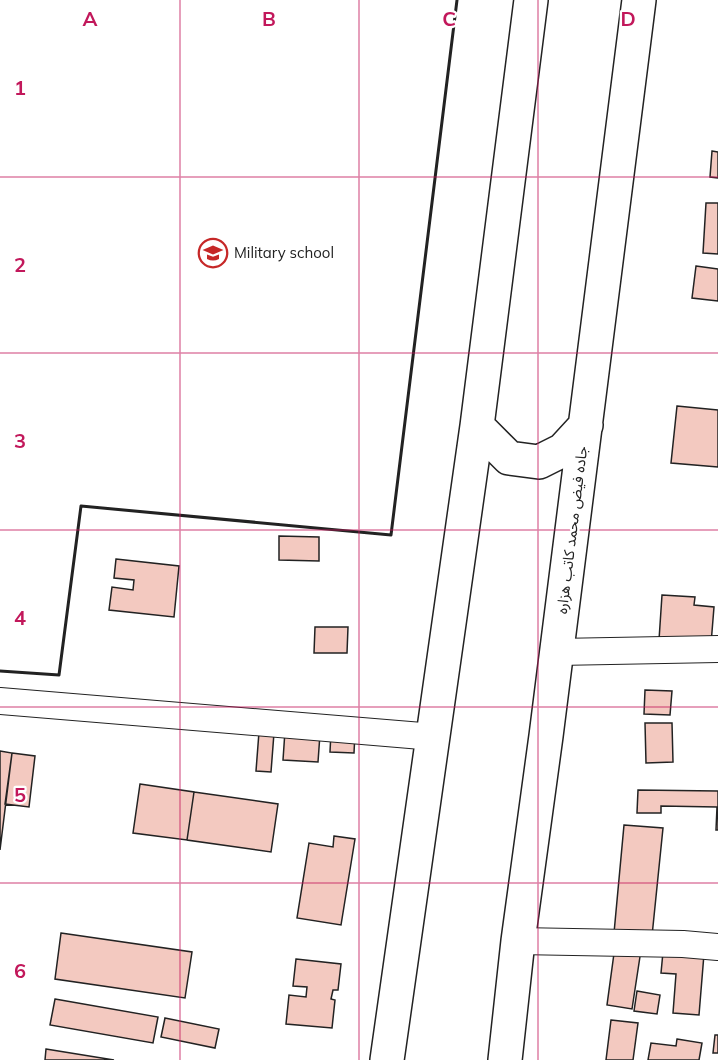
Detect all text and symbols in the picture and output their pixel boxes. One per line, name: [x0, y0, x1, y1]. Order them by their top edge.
text: A: [83, 6, 98, 31]
text: B: [262, 6, 276, 31]
text: C: [442, 6, 456, 31]
text: D: [620, 6, 636, 31]
text: 1: [14, 75, 26, 100]
school or university icon: Military school: [197, 237, 229, 269]
place label: Military school: [234, 243, 334, 262]
text: 2: [14, 252, 26, 277]
text: 3: [14, 428, 26, 453]
street label: جاده فیض محمد کاتب هزاره: [552, 445, 591, 615]
text: 4: [14, 605, 26, 630]
text: 5: [14, 782, 26, 807]
text: 6: [14, 958, 26, 983]

